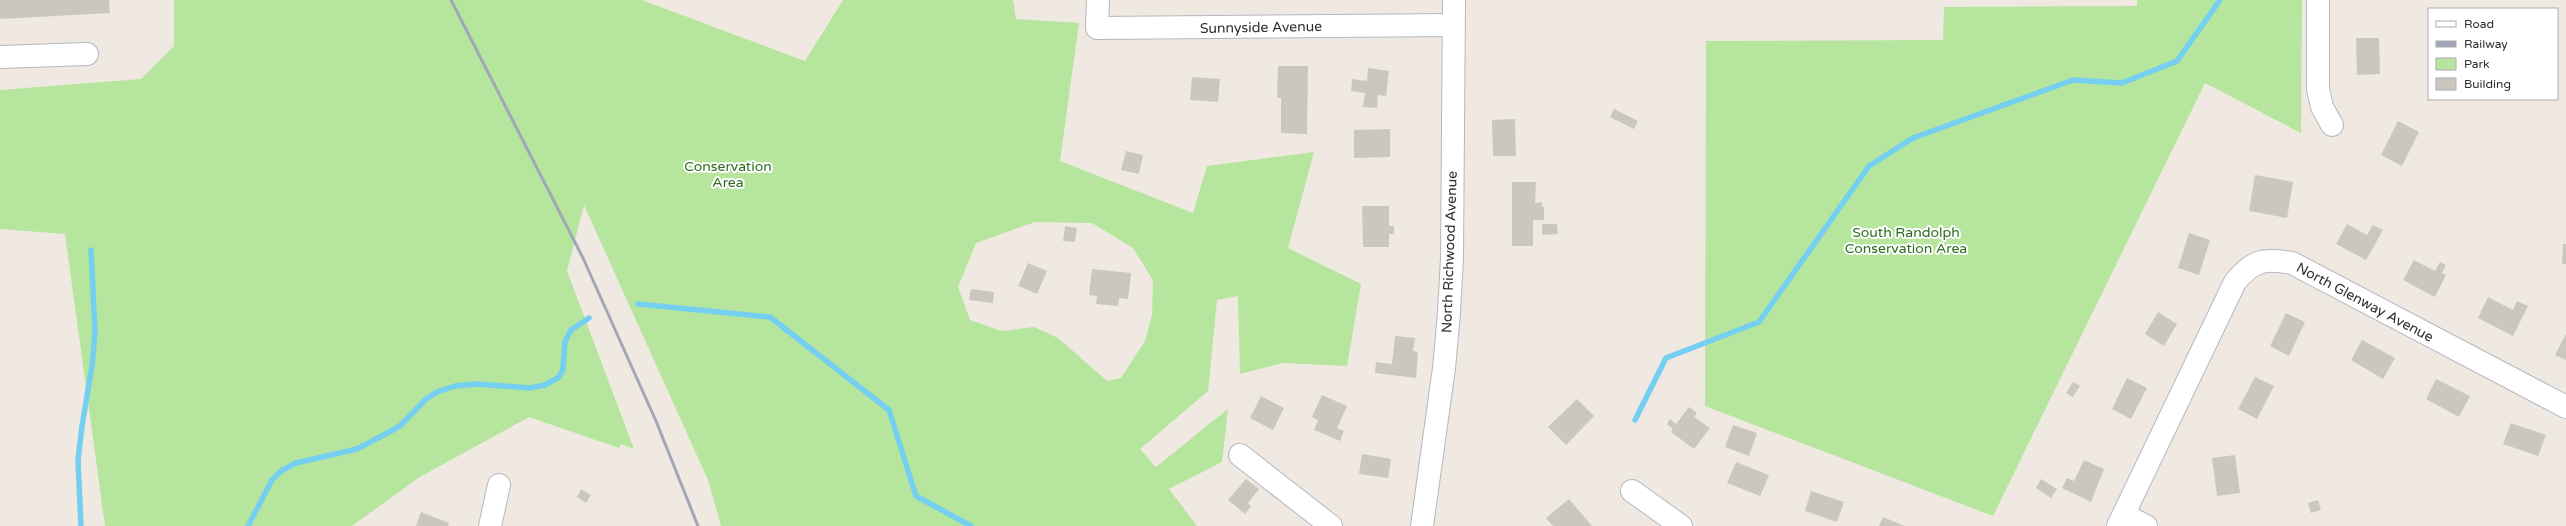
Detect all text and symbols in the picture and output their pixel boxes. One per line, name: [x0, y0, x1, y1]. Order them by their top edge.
legend: [2428, 8, 2558, 100]
text: Road: [2464, 17, 2494, 31]
street label: Sunnyside Avenue: [1200, 18, 1322, 37]
text: Railway: [2464, 37, 2508, 51]
text: Park: [2464, 57, 2490, 71]
text: Building: [2464, 77, 2511, 91]
park label: Conservation Area: [684, 158, 772, 191]
street label: North Richwood Avenue: [1438, 171, 1461, 333]
park label: South Randolph Conservation Area: [1845, 224, 1967, 257]
street label: North Glenway Avenue: [2293, 259, 2436, 346]

